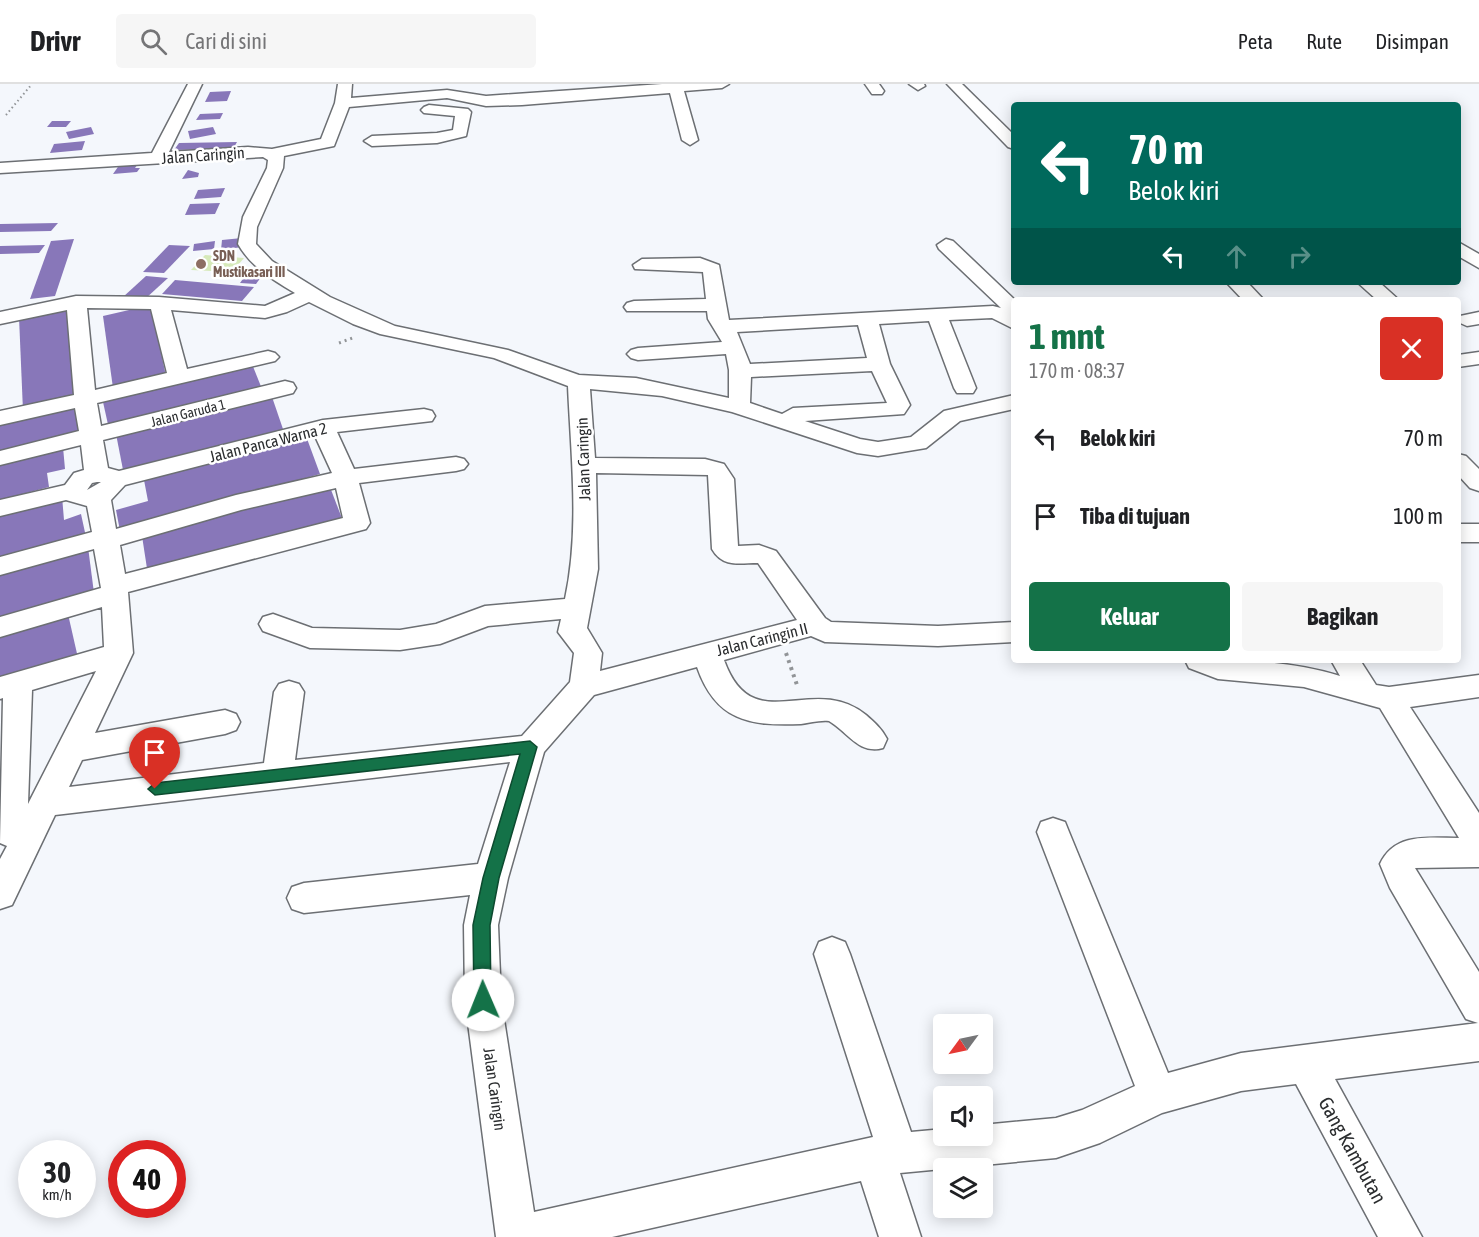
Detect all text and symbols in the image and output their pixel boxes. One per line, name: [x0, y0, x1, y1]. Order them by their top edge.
search box: [116, 14, 536, 68]
text: Drivr: [30, 25, 80, 57]
icon: search: [137, 25, 170, 58]
text: Cari di sini: [185, 28, 267, 54]
text: Peta: [1238, 29, 1273, 53]
text: Rute: [1306, 29, 1342, 53]
text: Disimpan: [1375, 29, 1449, 53]
text: 70 m: [1128, 125, 1203, 173]
icon: left: [1029, 126, 1107, 204]
street label: Jalan Caringin: [161, 143, 245, 168]
text: Belok kiri: [1128, 175, 1220, 206]
icon: left: [1157, 240, 1190, 273]
icon: ahead: [1220, 240, 1253, 273]
icon: right: [1283, 240, 1316, 273]
place label: SDN Mustikasari III: [213, 248, 285, 280]
marker: SDN Mustikasari III: [194, 257, 208, 271]
text: 1 mnt: [1029, 315, 1105, 357]
button: close: [1380, 317, 1443, 380]
text: 170 m · 08:37: [1029, 359, 1125, 382]
street label: Jalan Garuda 1: [149, 396, 227, 430]
street label: Jalan Caringin: [573, 417, 594, 501]
street label: Jalan Panca Warna 2: [207, 419, 329, 465]
icon: left: [1029, 422, 1062, 455]
text: Belok kiri: [1080, 425, 1155, 451]
text: 70 m: [1403, 425, 1443, 451]
icon: arrive: [1029, 500, 1062, 533]
text: Tiba di tujuan: [1080, 503, 1190, 529]
text: 100 m: [1393, 503, 1443, 529]
button: Keluar: [1029, 582, 1230, 651]
button: Bagikan: [1242, 582, 1443, 651]
street label: Jalan Caringin II: [714, 619, 810, 660]
pin: [129, 727, 180, 789]
icon: arrive: [138, 736, 171, 769]
position arrow: [451, 968, 515, 1032]
north arrow: [933, 1014, 993, 1074]
map controls: [933, 1014, 993, 1218]
street label: Jalan Caringin: [479, 1046, 510, 1132]
button: sound: [933, 1086, 993, 1146]
street label: Gang Kambutan: [1314, 1093, 1392, 1207]
speed limit sign: 40: [108, 1140, 186, 1218]
text: 30: [43, 1155, 71, 1189]
button: layers: [933, 1158, 993, 1218]
text: km/h: [42, 1186, 72, 1203]

